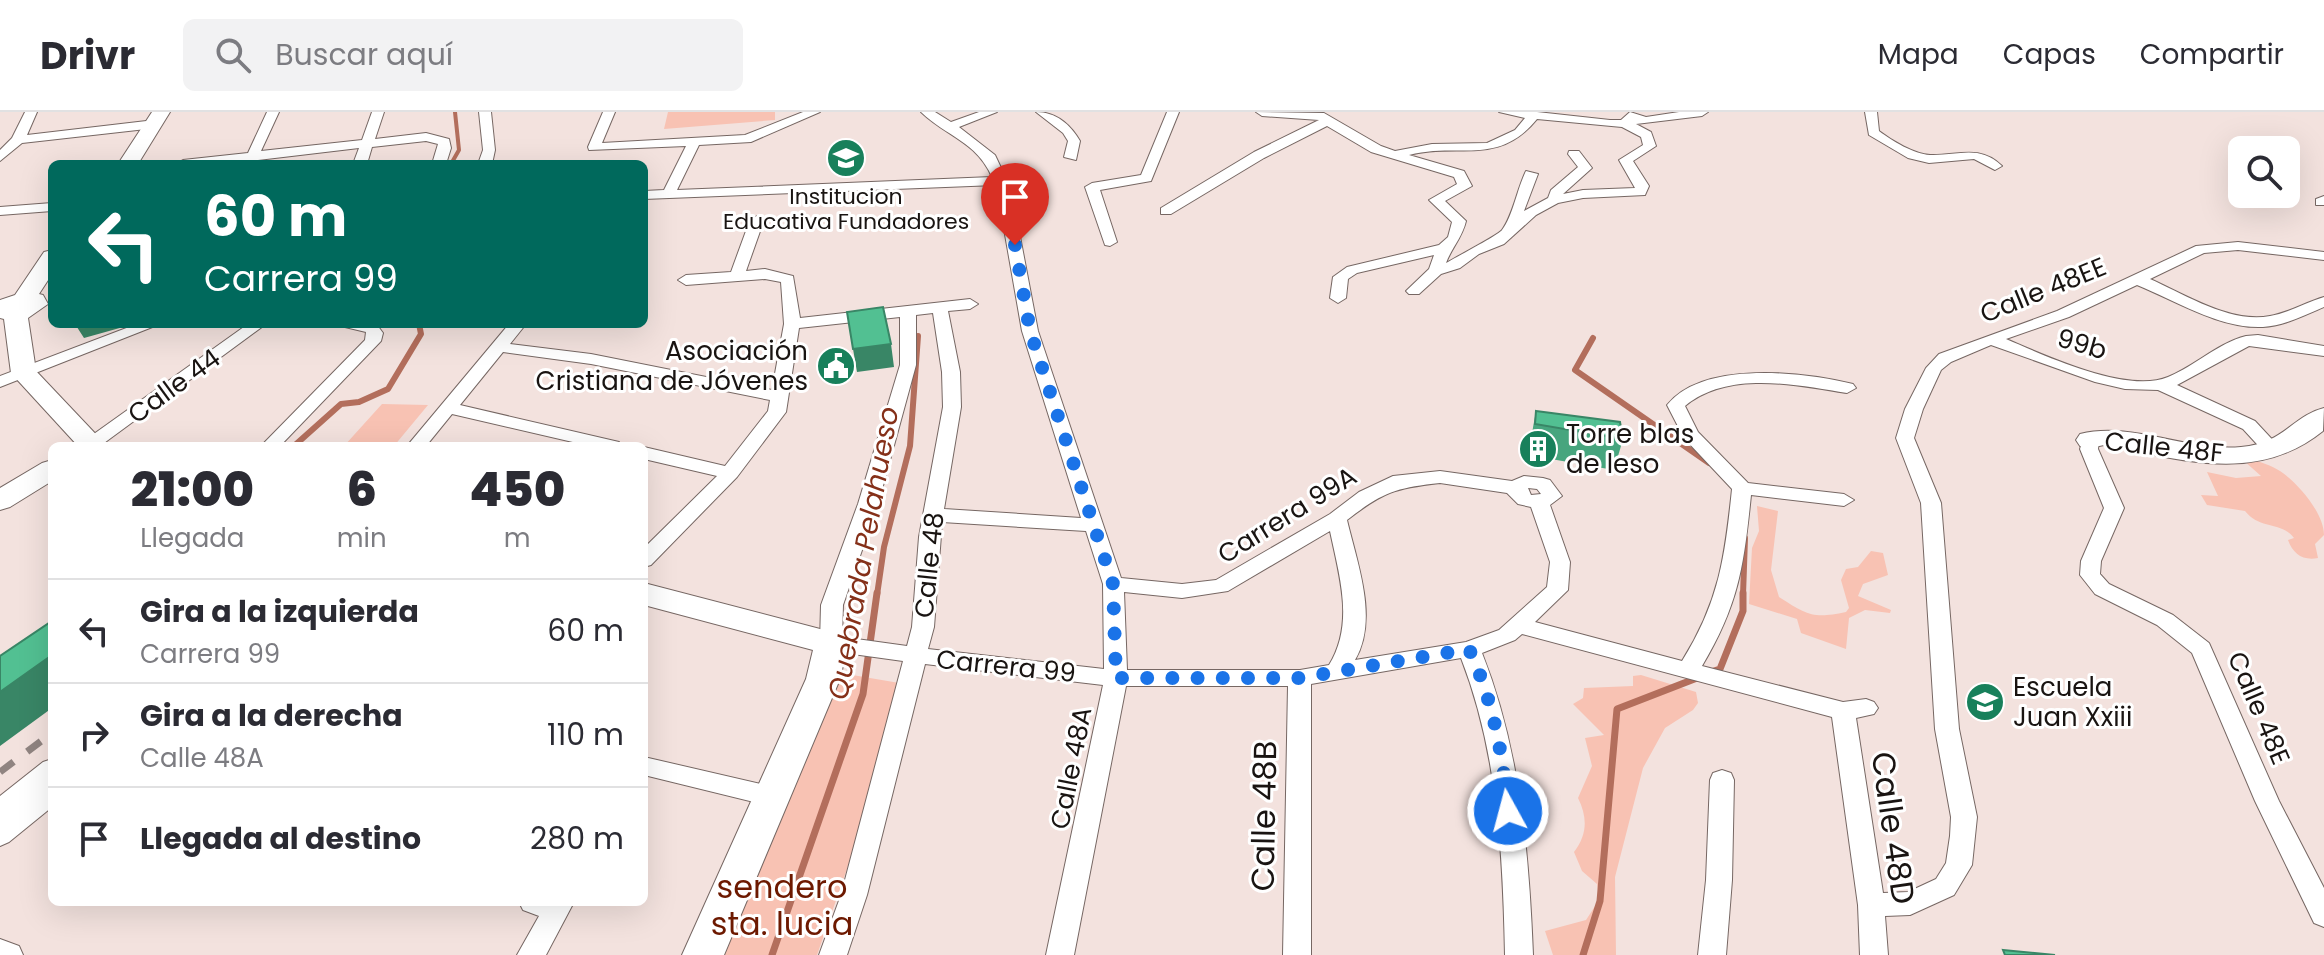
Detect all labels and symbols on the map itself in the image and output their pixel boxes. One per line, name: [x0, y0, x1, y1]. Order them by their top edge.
school or university icon: Institucion Educativa Fundadores: [825, 137, 867, 179]
pin: [981, 163, 1049, 245]
place label: Institucion Educativa Fundadores: [723, 181, 969, 237]
street label: Calle 48EE: [1975, 248, 2111, 332]
street label: 99b: [2053, 320, 2111, 368]
place label: Asociación Cristiana de Jóvenes: [536, 333, 808, 399]
street label: Calle 44: [120, 340, 228, 432]
public building icon: Asociación Cristiana de Jóvenes: [815, 345, 857, 387]
water label: Quebrada Pelahueso: [819, 403, 908, 703]
place label: Torre blas de leso: [1566, 416, 1694, 482]
street label: Calle 48F: [2103, 423, 2225, 471]
building icon: Torre blas de leso: [1517, 428, 1559, 470]
street label: Carrera 99A: [1211, 458, 1363, 572]
street label: Calle 48: [906, 510, 952, 620]
street label: Carrera 99: [934, 641, 1078, 691]
street label: Calle 48E: [2219, 646, 2299, 770]
place label: Escuela Juan Xxiii: [2013, 669, 2132, 735]
school or university icon: Escuela Juan Xxiii: [1964, 681, 2006, 723]
street label: Calle 48A: [1042, 704, 1100, 832]
street label: Calle 48B: [1240, 740, 1287, 892]
street label: Calle 48D: [1861, 749, 1926, 907]
position arrow: [1466, 769, 1550, 853]
park label: sendero sta. lucia: [711, 864, 853, 946]

